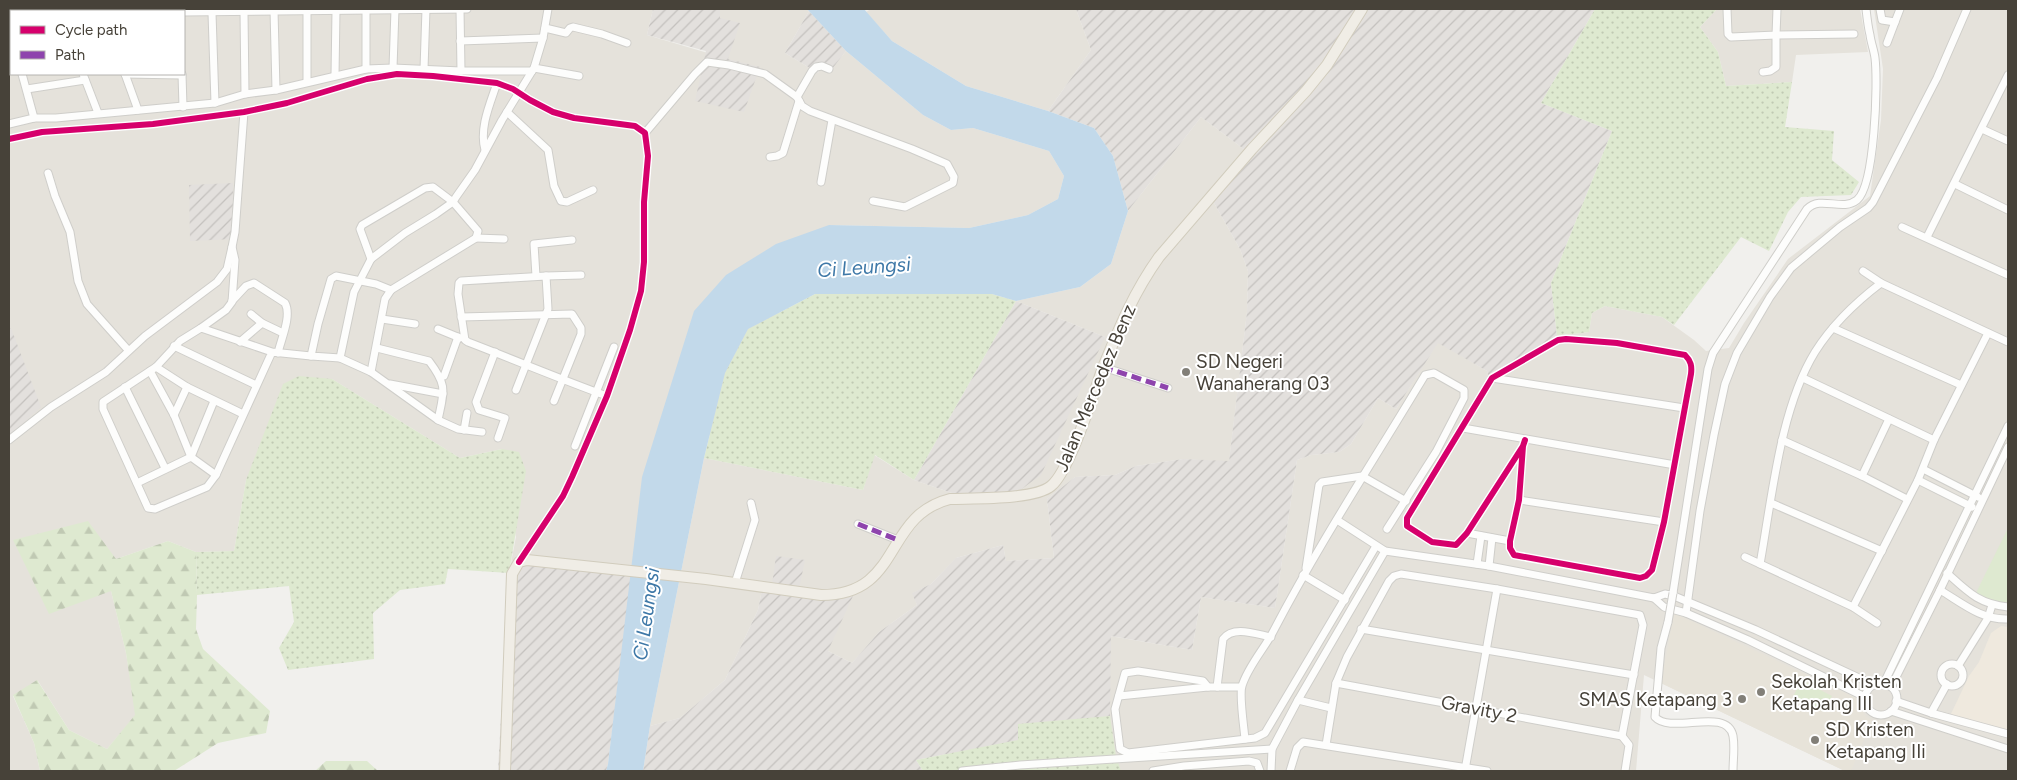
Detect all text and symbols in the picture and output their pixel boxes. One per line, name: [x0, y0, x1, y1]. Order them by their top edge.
legend: [10, 10, 185, 75]
text: Cycle path: [55, 21, 127, 39]
text: Path: [55, 46, 85, 64]
water label: Ci Leungsi: [817, 252, 912, 282]
street label: Jalan Mercedez Benz: [1049, 301, 1141, 475]
place label: SD Negeri Wanaherang 03: [1196, 350, 1330, 395]
marker: SD Negeri Wanaherang 03: [1180, 366, 1192, 378]
water label: Ci Leungsi: [628, 566, 664, 662]
place label: Sekolah Kristen Ketapang III: [1771, 670, 1902, 715]
marker: Sekolah Kristen Ketapang III: [1755, 686, 1767, 698]
place label: SMAS Ketapang 3: [1579, 688, 1732, 711]
street label: Gravity 2: [1439, 690, 1519, 728]
marker: SMAS Ketapang 3: [1736, 693, 1748, 705]
place label: SD Kristen Ketapang IIi: [1825, 718, 1926, 763]
marker: SD Kristen Ketapang IIi: [1809, 734, 1821, 746]

